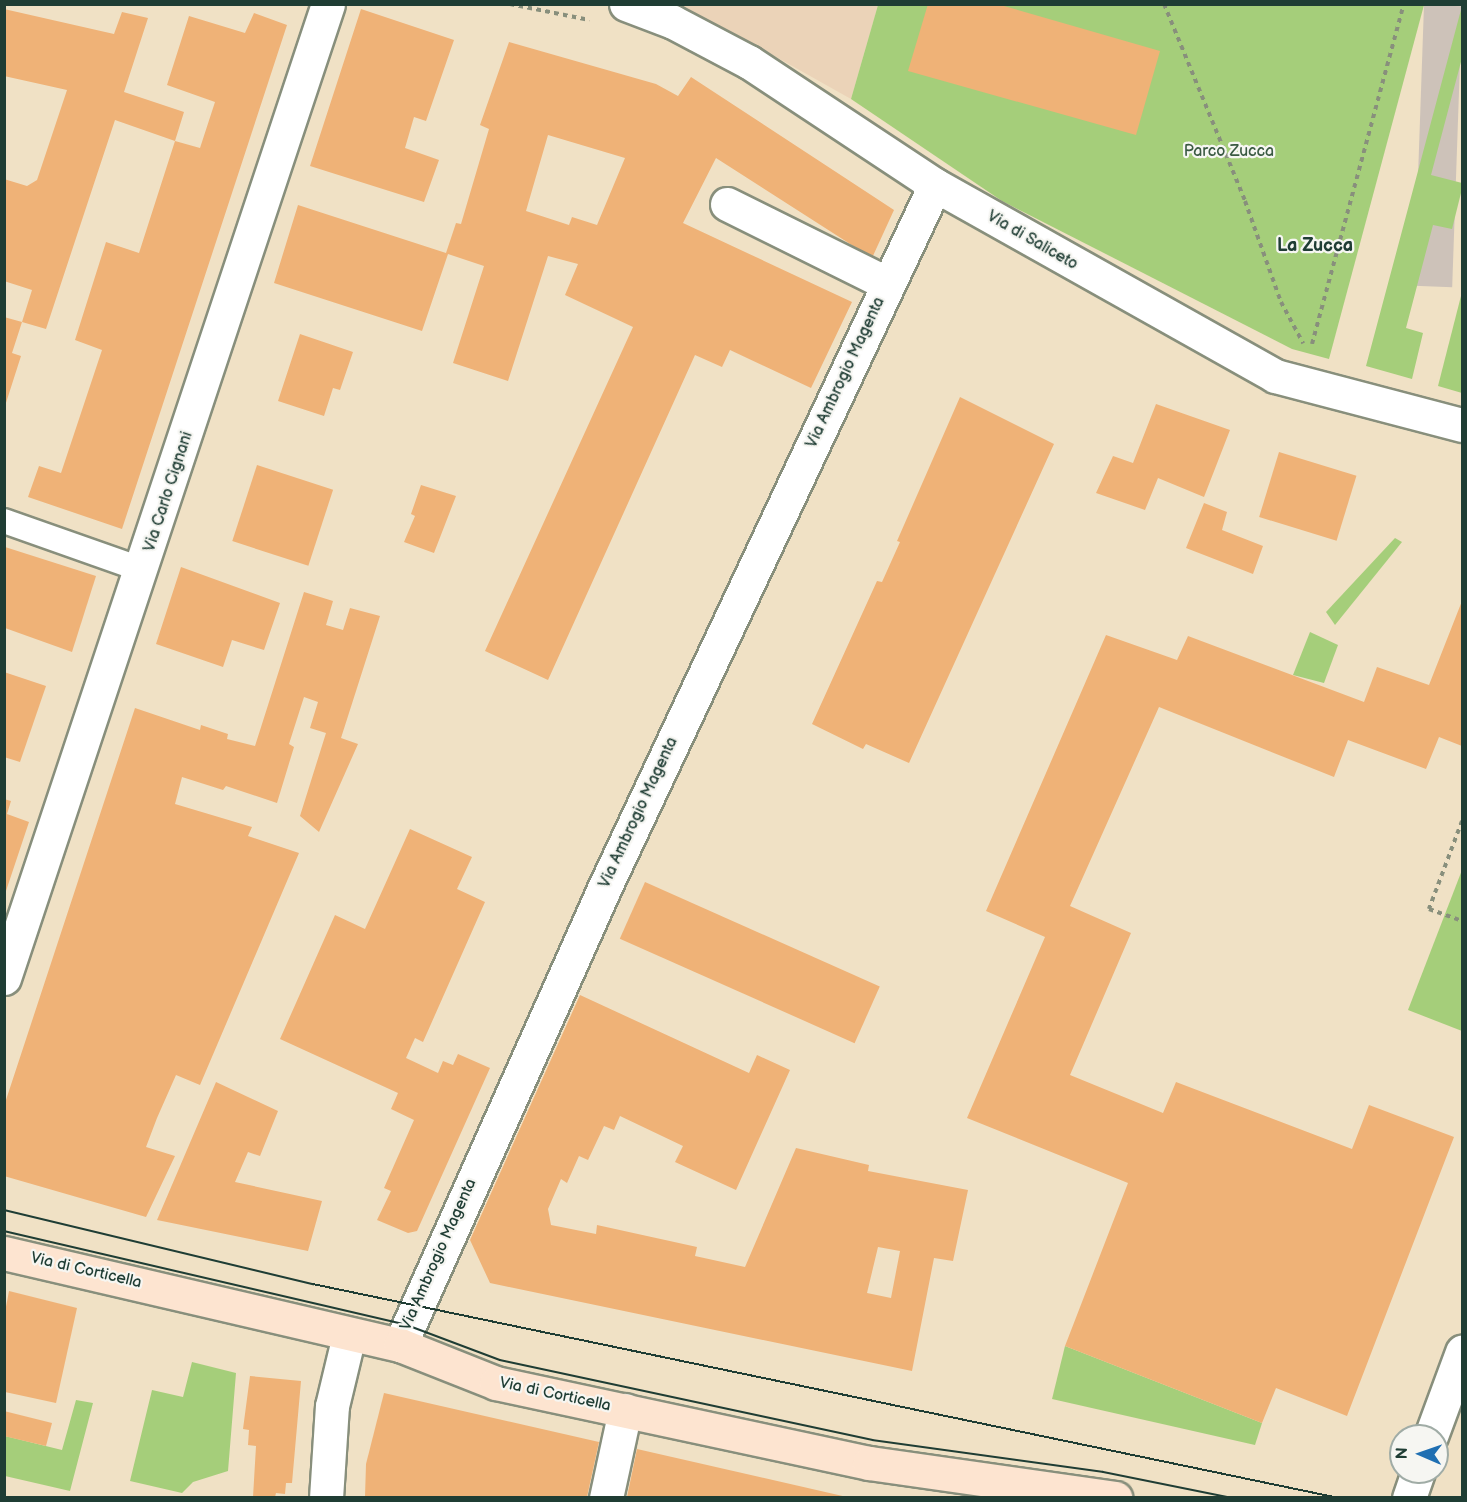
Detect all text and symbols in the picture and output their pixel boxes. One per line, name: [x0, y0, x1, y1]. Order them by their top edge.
park label: Parco Zucca: [1184, 142, 1274, 162]
street label: Via di Saliceto: [983, 207, 1081, 275]
district label: La Zucca: [1277, 235, 1353, 257]
street label: Via Ambrogio Magenta: [803, 295, 889, 451]
street label: Via Carlo Cignani: [141, 429, 197, 555]
street label: Via Ambrogio Magenta: [596, 735, 682, 891]
street label: Via Ambrogio Magenta: [397, 1176, 481, 1334]
street label: Via di Corticella: [29, 1249, 143, 1293]
street label: Via di Corticella: [498, 1374, 612, 1416]
north arrow: [1389, 1424, 1449, 1484]
text: N: [1393, 1447, 1412, 1460]

